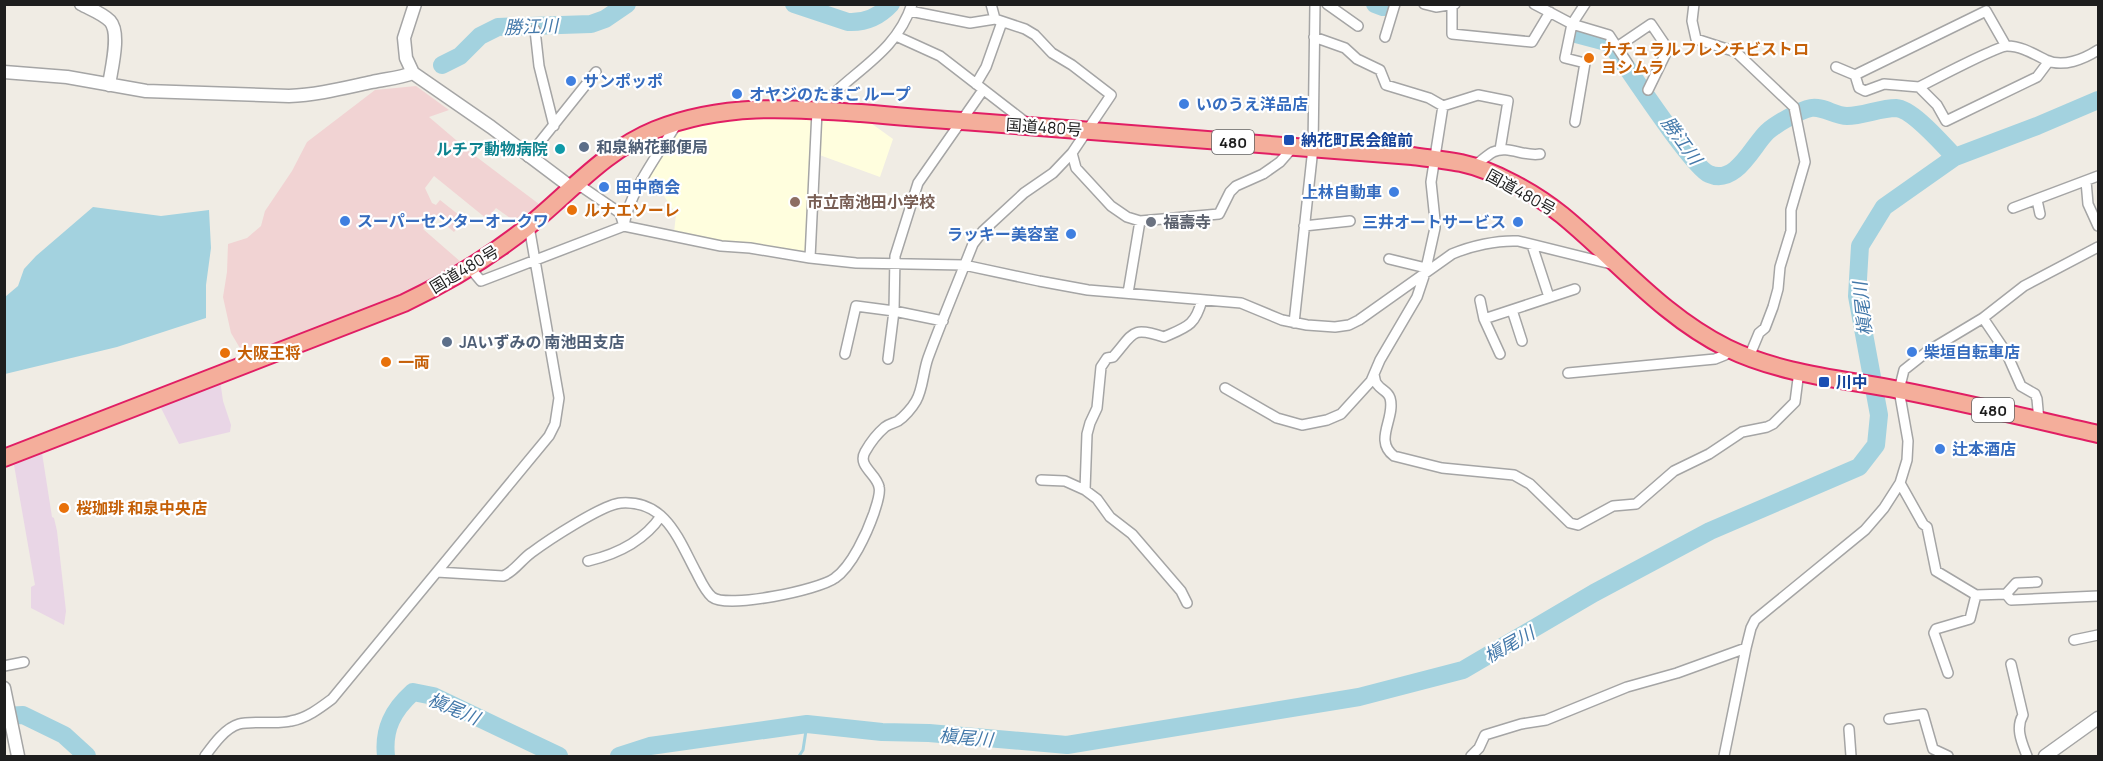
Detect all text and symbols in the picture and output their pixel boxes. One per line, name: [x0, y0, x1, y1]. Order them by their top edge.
water label: 勝江川: [504, 13, 560, 39]
place label: ナチュラルフレンチビストロ ヨシムラ: [1601, 38, 1809, 78]
marker: ナチュラルフレンチビストロ ヨシムラ: [1582, 51, 1596, 65]
place label: サンポッポ: [583, 70, 663, 92]
marker: サンポッポ: [564, 74, 578, 88]
place label: オヤジのたまご ループ: [749, 83, 911, 105]
marker: オヤジのたまご ループ: [730, 87, 744, 101]
place label: いのうえ洋品店: [1196, 93, 1308, 115]
marker: いのうえ洋品店: [1177, 97, 1191, 111]
water label: 勝江川: [1656, 111, 1709, 171]
street label: 国道480号: [1005, 113, 1083, 141]
place label: 納花町民会館前: [1301, 129, 1413, 151]
road number: 480: [1212, 130, 1254, 154]
marker: 納花町民会館前: [1282, 133, 1296, 147]
place label: 和泉納花郵便局: [596, 136, 708, 158]
place label: ルチア動物病院: [436, 138, 548, 160]
marker: 和泉納花郵便局: [577, 140, 591, 154]
marker: ルチア動物病院: [553, 142, 567, 156]
street label: 国道480号: [1482, 164, 1560, 220]
place label: 田中商会: [616, 176, 680, 198]
marker: 田中商会: [597, 180, 611, 194]
place label: 上林自動車: [1302, 181, 1382, 203]
marker: 上林自動車: [1387, 185, 1401, 199]
place label: 市立南池田小学校: [807, 191, 935, 213]
marker: 市立南池田小学校: [788, 195, 802, 209]
place label: ルナエソーレ: [584, 199, 680, 221]
marker: ルナエソーレ: [565, 203, 579, 217]
place label: スーパーセンターオークワ: [357, 210, 549, 232]
place label: 福壽寺: [1163, 211, 1211, 233]
place label: 三井オートサービス: [1362, 211, 1506, 233]
marker: スーパーセンターオークワ: [338, 214, 352, 228]
marker: 福壽寺: [1144, 215, 1158, 229]
marker: 三井オートサービス: [1511, 215, 1525, 229]
place label: ラッキー美容室: [947, 223, 1059, 245]
marker: ラッキー美容室: [1064, 227, 1078, 241]
street label: 国道480号: [426, 240, 502, 298]
water label: 槇尾川: [1847, 279, 1877, 337]
place label: JAいずみの 南池田支店: [459, 331, 625, 353]
marker: JAいずみの 南池田支店: [440, 335, 454, 349]
place label: 柴垣自転車店: [1924, 341, 2020, 363]
place label: 大阪王将: [237, 342, 301, 364]
marker: 柴垣自転車店: [1905, 345, 1919, 359]
marker: 大阪王将: [218, 346, 232, 360]
place label: 一両: [398, 351, 430, 373]
marker: 一両: [379, 355, 393, 369]
place label: 川中: [1836, 371, 1868, 393]
marker: 川中: [1817, 375, 1831, 389]
road number: 480: [1972, 398, 2014, 422]
place label: 辻本酒店: [1952, 438, 2016, 460]
marker: 辻本酒店: [1933, 442, 1947, 456]
place label: 桜珈琲 和泉中央店: [76, 497, 207, 519]
marker: 桜珈琲 和泉中央店: [57, 501, 71, 515]
water label: 槇尾川: [1480, 619, 1540, 668]
water label: 槇尾川: [424, 686, 485, 730]
water label: 槇尾川: [938, 723, 996, 751]

